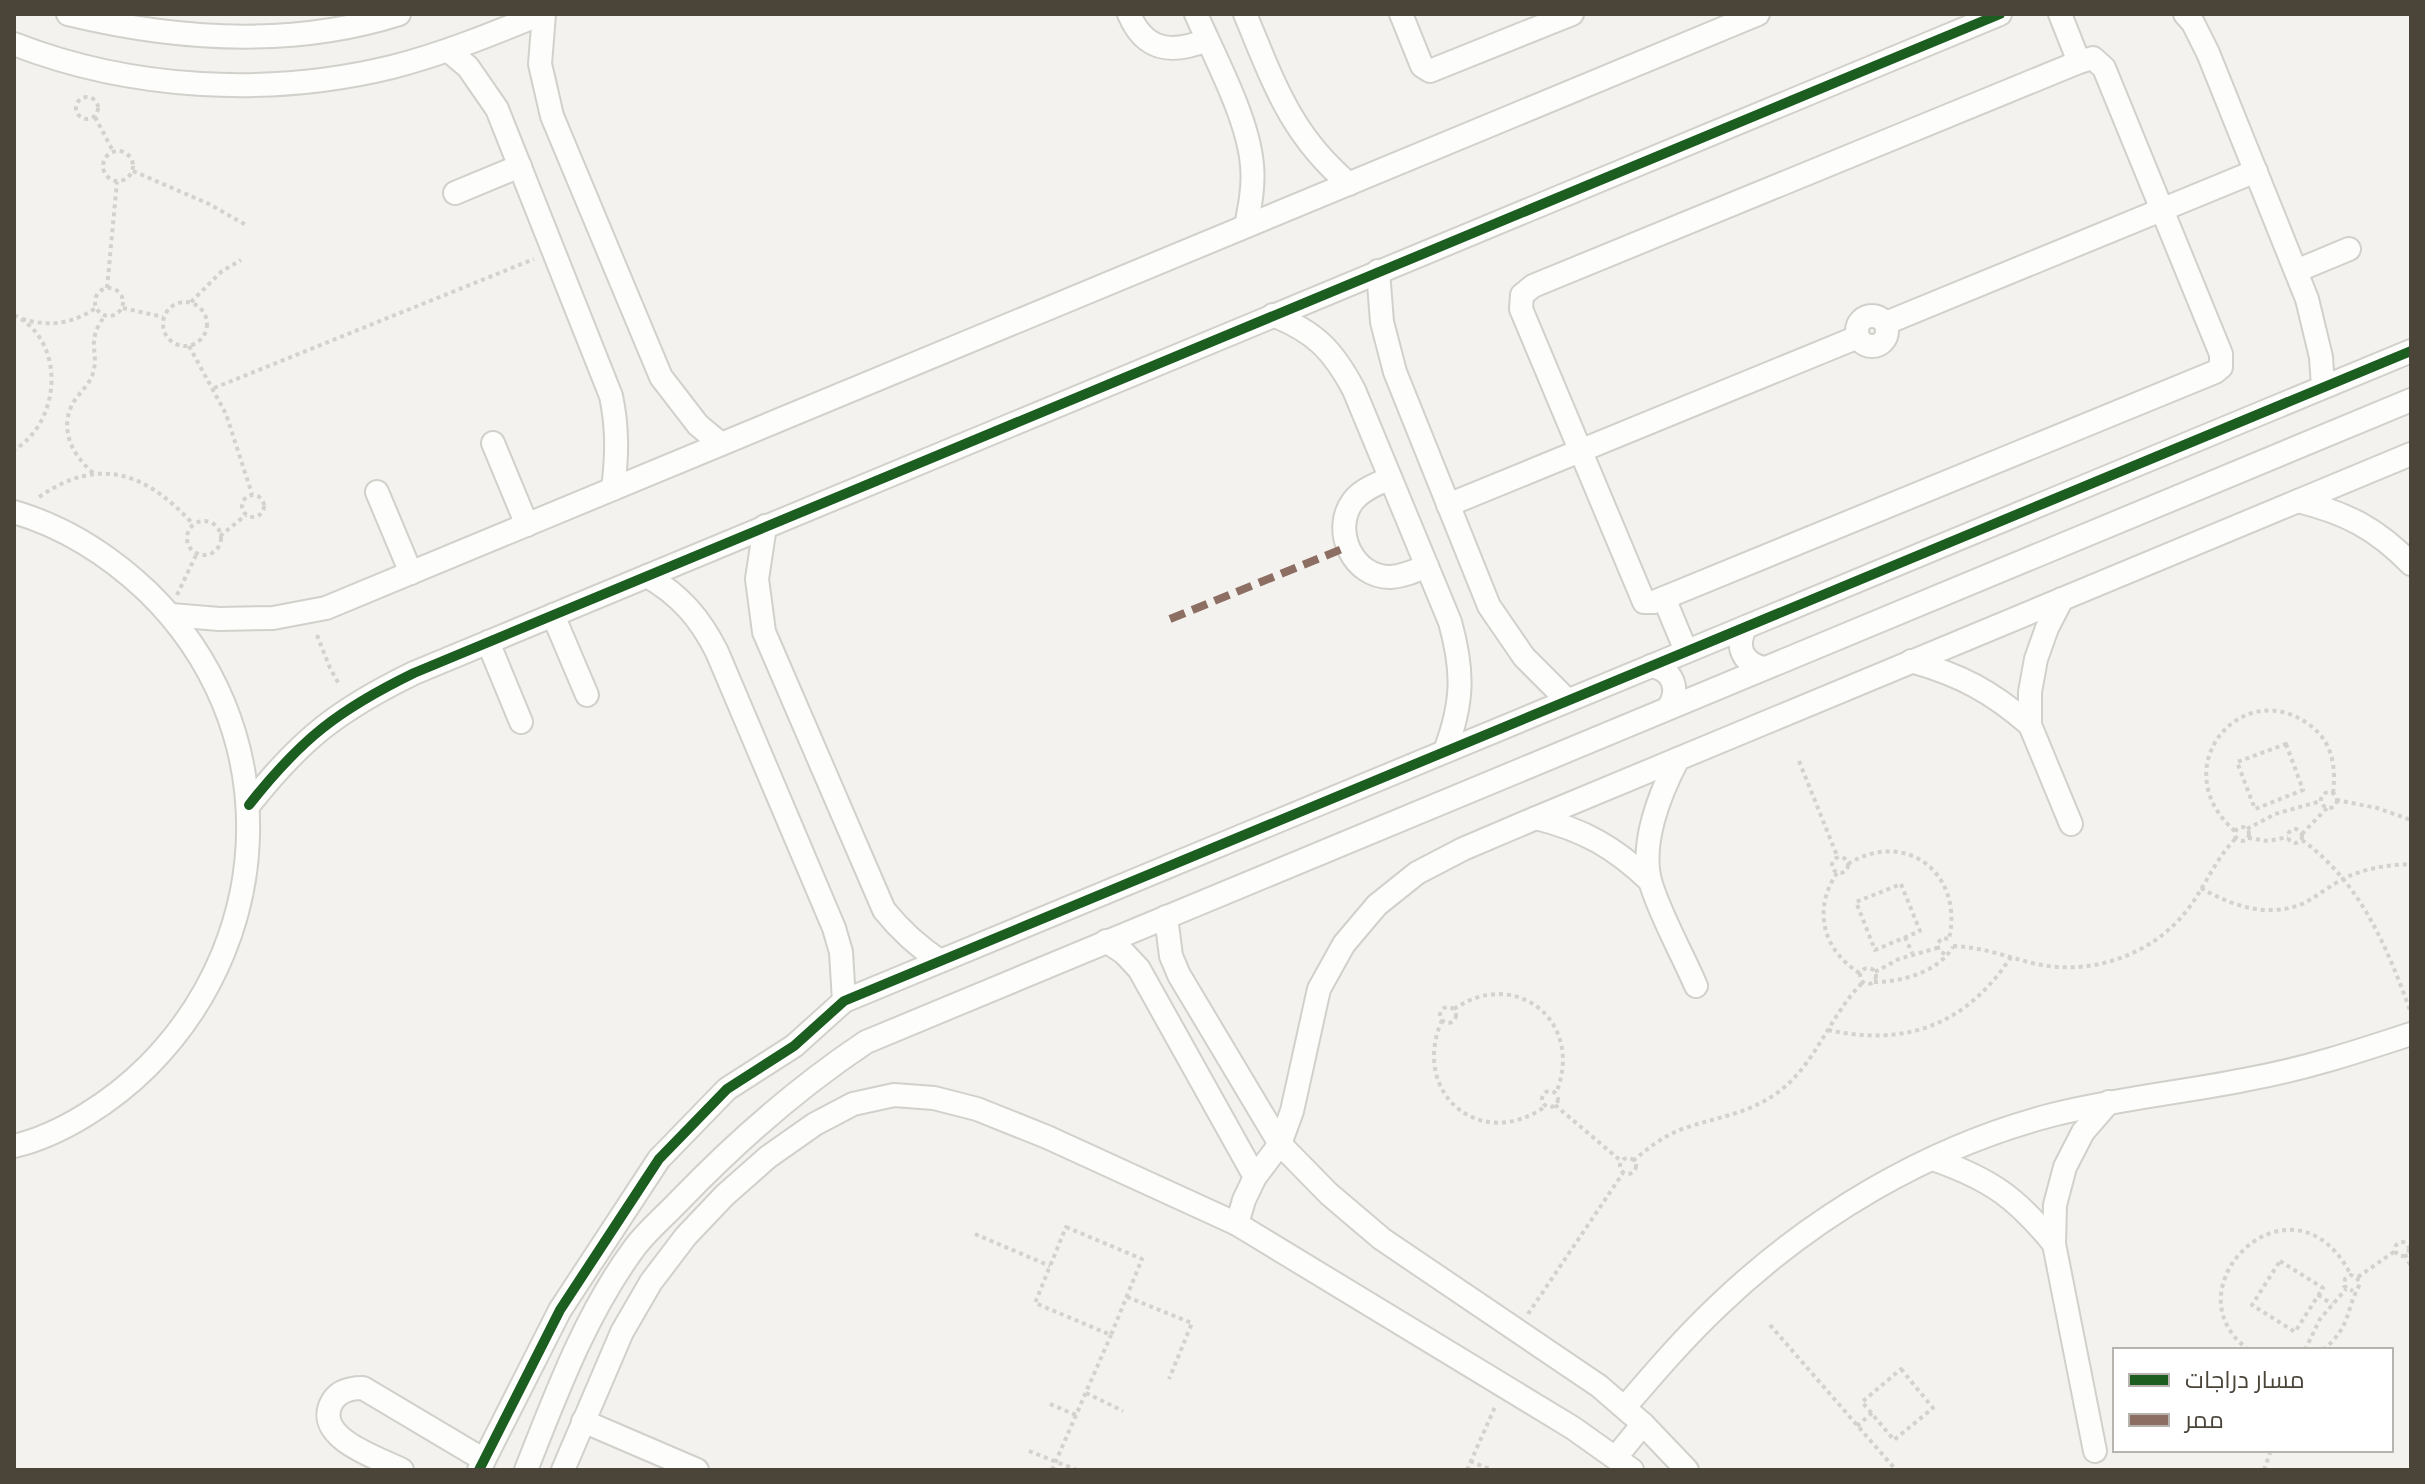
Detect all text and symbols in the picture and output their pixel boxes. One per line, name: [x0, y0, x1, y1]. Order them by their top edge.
legend: [2113, 1348, 2393, 1452]
text: مسار دراجات: [2185, 1364, 2305, 1394]
text: ممر: [2183, 1404, 2224, 1434]

